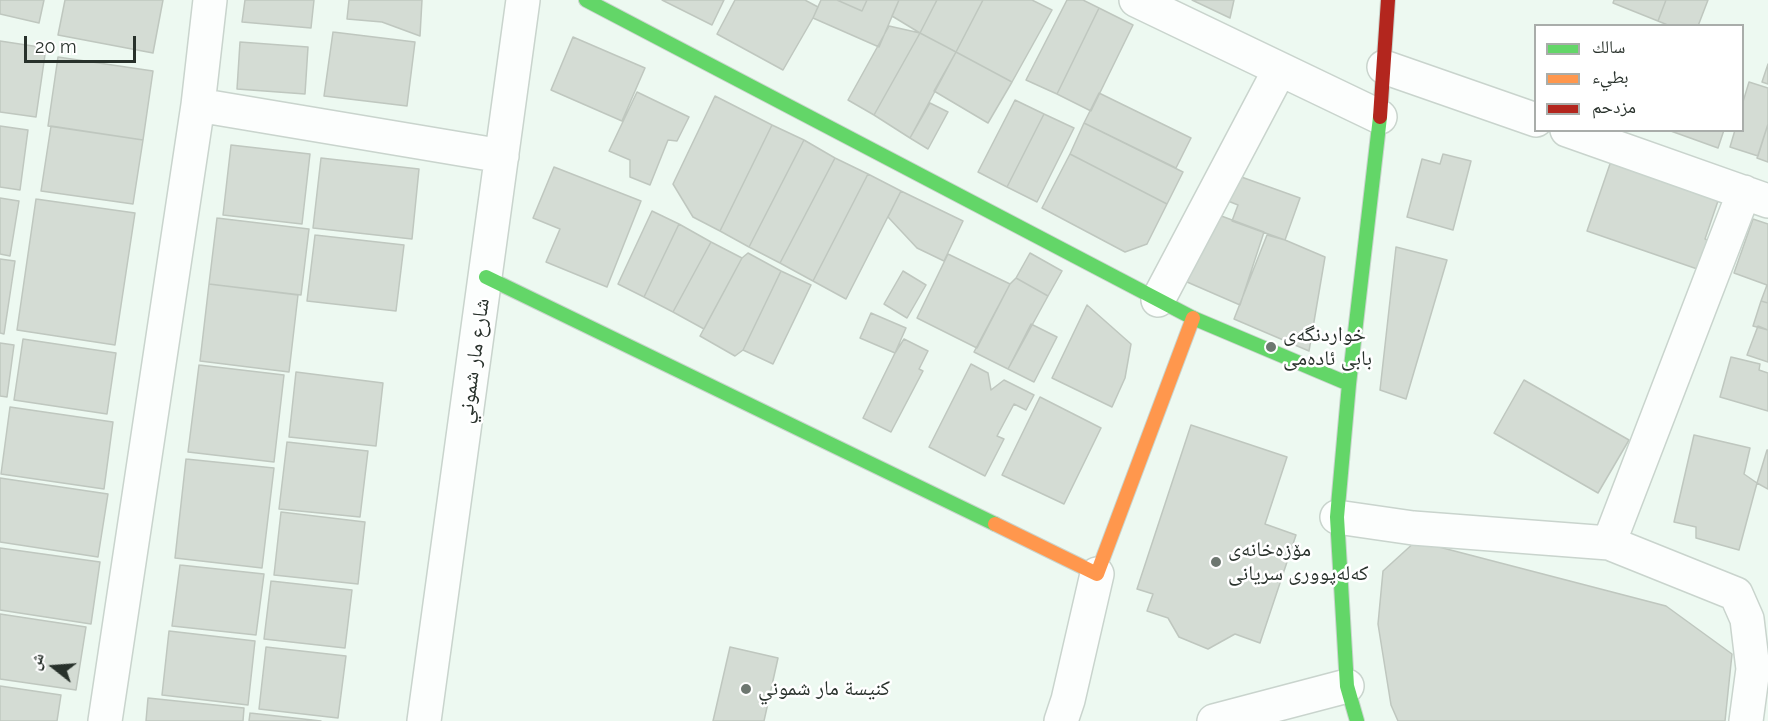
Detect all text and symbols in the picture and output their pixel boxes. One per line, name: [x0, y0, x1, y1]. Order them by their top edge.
scale bar: [27, 24, 140, 62]
legend: [1534, 24, 1744, 132]
text: 20 m: [35, 36, 77, 57]
text: سالك: [1592, 36, 1625, 57]
text: بطيء: [1592, 66, 1629, 87]
text: مزدحم: [1592, 96, 1636, 117]
street label: شارع مار شموني: [453, 297, 495, 425]
place label: خواردنگەی بابی ئادەمی: [1283, 322, 1372, 372]
marker: خواردنگەی بابی ئادەمی: [1264, 340, 1278, 354]
place label: مۆزەخانەی کەلەپووری سریانی: [1228, 537, 1368, 587]
marker: مۆزەخانەی کەلەپووری سریانی: [1209, 555, 1223, 569]
north arrow: [24, 637, 84, 697]
text: ش: [25, 651, 48, 672]
place label: كنيسة مار شموني: [758, 676, 890, 702]
marker: كنيسة مار شموني: [739, 682, 753, 696]

